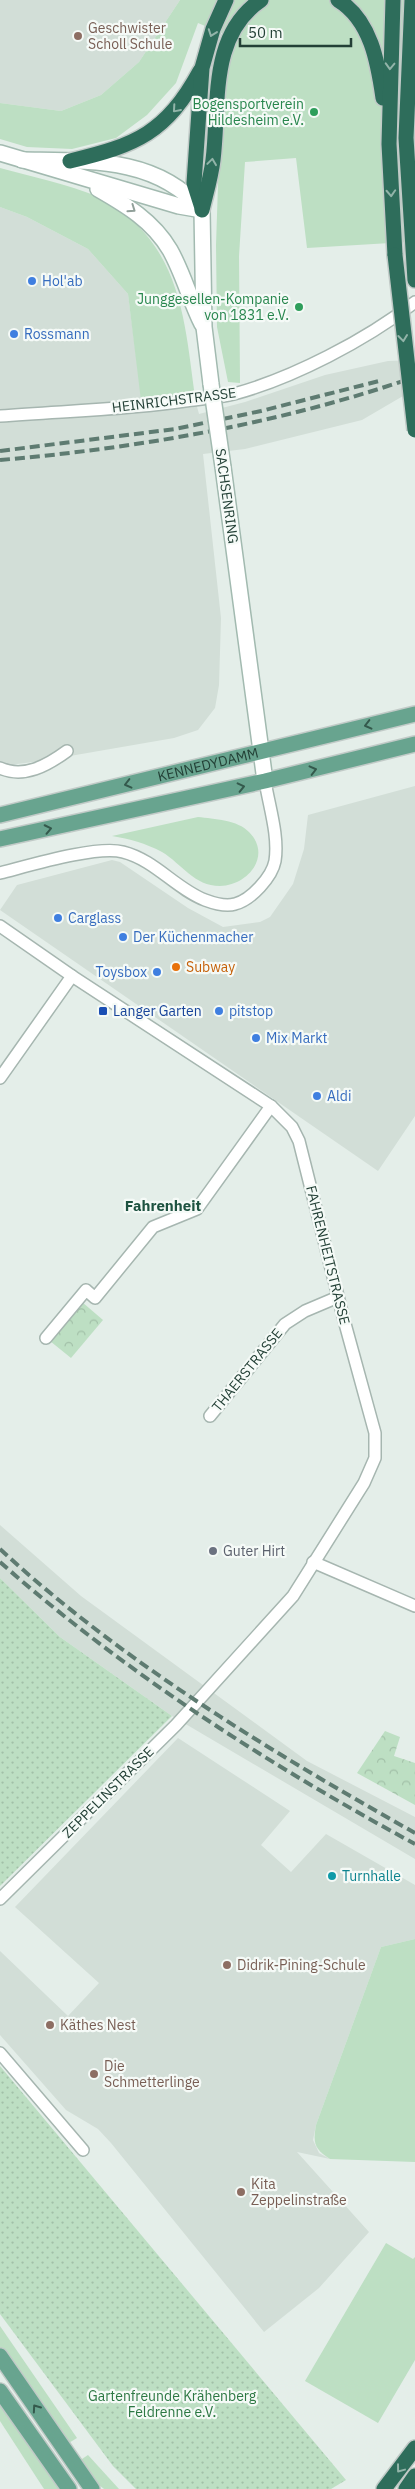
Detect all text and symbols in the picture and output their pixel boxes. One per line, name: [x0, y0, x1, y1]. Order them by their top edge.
scale bar: [240, 15, 351, 47]
place label: Geschwister Scholl Schule: [88, 19, 173, 53]
text: 50 m: [248, 23, 283, 42]
one-way arrow: [208, 28, 218, 37]
marker: Geschwister Scholl Schule: [72, 30, 84, 42]
one-way arrow: [385, 62, 396, 70]
place label: Bogensportverein Hildesheim e.V.: [193, 95, 304, 129]
one-way arrow: [173, 103, 182, 112]
marker: Bogensportverein Hildesheim e.V.: [308, 106, 320, 118]
one-way arrow: [206, 157, 217, 165]
one-way arrow: [385, 189, 396, 197]
one-way arrow: [126, 203, 135, 212]
place label: Hol'ab: [42, 272, 83, 290]
marker: Hol'ab: [26, 275, 38, 287]
place label: Junggesellen-Kompanie von 1831 e.V.: [137, 290, 289, 324]
marker: Junggesellen-Kompanie von 1831 e.V.: [293, 301, 305, 313]
place label: Rossmann: [24, 325, 90, 343]
marker: Rossmann: [8, 328, 20, 340]
one-way arrow: [397, 335, 408, 343]
street label: HEINRICHSTRASSE: [111, 383, 237, 417]
street label: SACHSENRING: [211, 447, 243, 545]
one-way arrow: [363, 719, 372, 730]
street label: KENNEDYDAMM: [156, 743, 260, 785]
one-way arrow: [308, 765, 317, 776]
one-way arrow: [125, 778, 133, 788]
one-way arrow: [237, 782, 246, 793]
one-way arrow: [43, 824, 52, 835]
place label: Carglass: [68, 909, 121, 927]
marker: Carglass: [52, 912, 64, 924]
place label: Der Küchenmacher: [133, 928, 253, 946]
marker: Der Küchenmacher: [117, 931, 129, 943]
place label: Subway: [186, 958, 235, 976]
marker: Subway: [170, 961, 182, 973]
place label: Toysbox: [95, 963, 147, 981]
marker: Toysbox: [151, 966, 163, 978]
place label: Langer Garten: [113, 1002, 202, 1020]
place label: pitstop: [229, 1002, 273, 1020]
marker: Langer Garten: [97, 1005, 109, 1017]
marker: pitstop: [213, 1005, 225, 1017]
place label: Mix Markt: [266, 1029, 327, 1047]
marker: Mix Markt: [250, 1032, 262, 1044]
place label: Aldi: [327, 1087, 351, 1105]
marker: Aldi: [311, 1090, 323, 1102]
street label: FAHRENHEITSTRASSE: [302, 1184, 354, 1326]
district label: Fahrenheit: [125, 1196, 201, 1215]
street label: THAERSTRASSE: [208, 1325, 286, 1415]
place label: Guter Hirt: [223, 1542, 285, 1560]
marker: Guter Hirt: [207, 1545, 219, 1557]
street label: ZEPPELINSTRASSE: [58, 1742, 158, 1842]
place label: Turnhalle: [342, 1867, 401, 1885]
marker: Turnhalle: [326, 1870, 338, 1882]
place label: Didrik-Pining-Schule: [237, 1956, 366, 1974]
marker: Didrik-Pining-Schule: [221, 1959, 233, 1971]
place label: Käthes Nest: [60, 2016, 136, 2034]
marker: Käthes Nest: [44, 2019, 56, 2031]
place label: Die Schmetterlinge: [104, 2057, 200, 2091]
marker: Die Schmetterlinge: [88, 2068, 100, 2080]
place label: Kita Zeppelinstraße: [251, 2175, 347, 2209]
marker: Kita Zeppelinstraße: [235, 2186, 247, 2198]
park label: Gartenfreunde Krähenberg Feldrenne e.V.: [88, 2387, 257, 2421]
one-way arrow: [33, 2404, 42, 2414]
one-way arrow: [397, 2463, 405, 2472]

